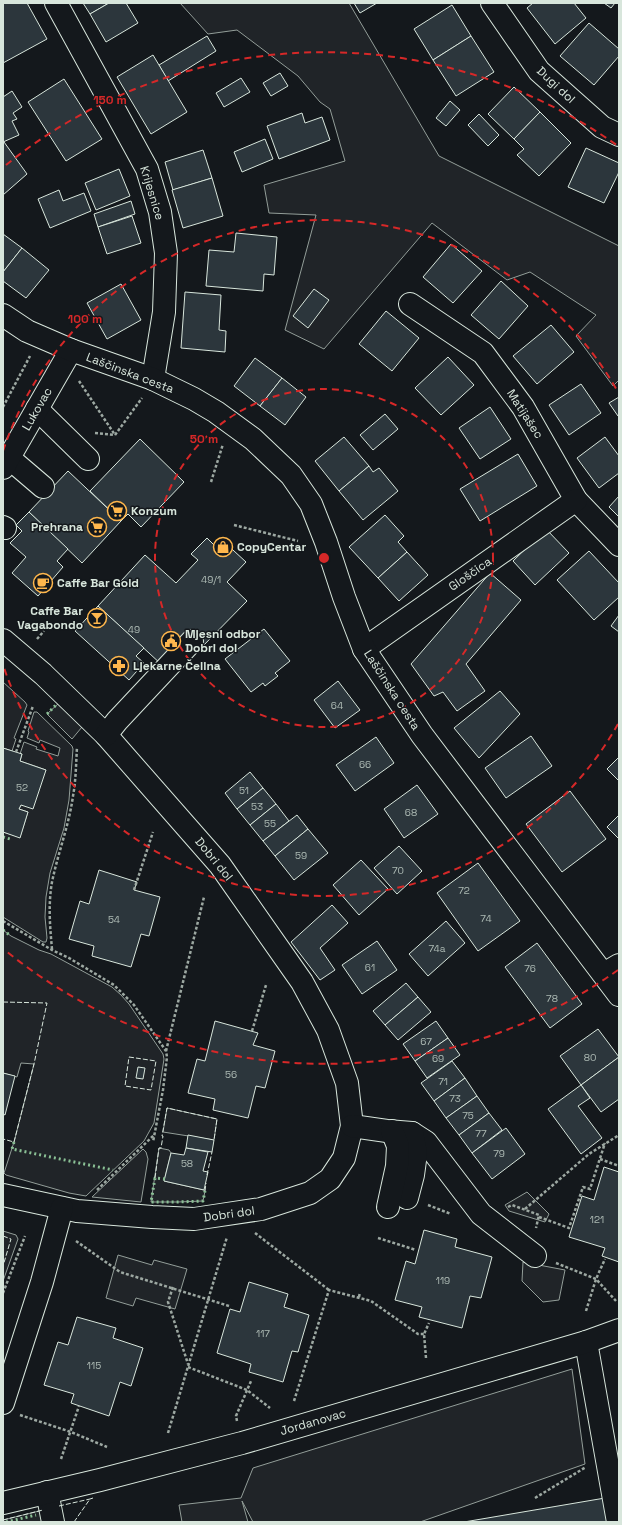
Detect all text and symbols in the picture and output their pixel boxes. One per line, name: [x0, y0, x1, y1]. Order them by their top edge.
street label: Dugi dol: [533, 63, 579, 107]
text: 150 m: [93, 92, 127, 108]
street label: Krijesnice: [136, 164, 168, 222]
text: 100 m: [68, 311, 102, 327]
street label: Laščinska cesta: [84, 349, 176, 397]
street label: Lukovac: [18, 384, 56, 434]
street label: Matijašec: [503, 386, 547, 442]
text: 50 m: [190, 431, 218, 447]
supermarket icon: Konzum: [106, 500, 128, 522]
place label: Konzum: [131, 503, 177, 519]
supermarket icon: Prehrana: [86, 516, 108, 538]
place label: Prehrana: [31, 519, 83, 535]
shop icon: CopyCentar: [212, 536, 234, 558]
place label: CopyCentar: [237, 539, 306, 555]
centre of rings: [317, 551, 331, 565]
street label: Gloščica: [445, 553, 495, 595]
cafe icon: Caffe Bar Gold: [32, 572, 54, 594]
house number: 49/1: [201, 573, 221, 586]
place label: Caffe Bar Gold: [57, 575, 139, 591]
place label: Caffe Bar Vagabondo: [17, 603, 83, 633]
bar icon: Caffe Bar Vagabondo: [86, 607, 108, 629]
house number: 49: [128, 623, 140, 636]
place label: Mjesni odbor Dobri dol: [185, 626, 261, 656]
public building icon: Mjesni odbor Dobri dol: [160, 630, 182, 652]
street label: Laščinska cesta: [360, 647, 424, 733]
pharmacy icon: Ljekarne Čelina: [108, 655, 130, 677]
place label: Ljekarne Čelina: [133, 658, 221, 674]
house number: 64: [331, 699, 343, 712]
house number: 66: [359, 758, 371, 771]
house number: 52: [16, 781, 28, 794]
house number: 51: [239, 784, 249, 797]
house number: 53: [251, 800, 263, 813]
house number: 68: [405, 806, 417, 819]
house number: 55: [264, 817, 276, 830]
street label: Dobri dol: [192, 834, 236, 884]
house number: 59: [295, 849, 307, 862]
house number: 70: [392, 864, 404, 877]
house number: 72: [458, 884, 470, 897]
house number: 74: [480, 912, 492, 925]
house number: 54: [108, 913, 120, 926]
house number: 74a: [428, 942, 446, 955]
house number: 61: [365, 961, 375, 974]
house number: 76: [524, 962, 536, 975]
house number: 78: [546, 992, 558, 1005]
house number: 67: [420, 1035, 432, 1048]
house number: 80: [584, 1051, 596, 1064]
house number: 69: [432, 1052, 444, 1065]
house number: 56: [225, 1068, 237, 1081]
house number: 71: [438, 1075, 448, 1088]
house number: 73: [449, 1092, 461, 1105]
house number: 75: [462, 1109, 474, 1122]
house number: 77: [475, 1127, 487, 1140]
house number: 79: [493, 1147, 505, 1160]
house number: 58: [181, 1157, 193, 1170]
street label: Dobri dol: [202, 1202, 256, 1226]
house number: 121: [590, 1213, 604, 1226]
house number: 119: [436, 1274, 450, 1287]
house number: 117: [256, 1327, 270, 1340]
house number: 115: [87, 1359, 101, 1372]
street label: Jordanovac: [278, 1405, 348, 1439]

